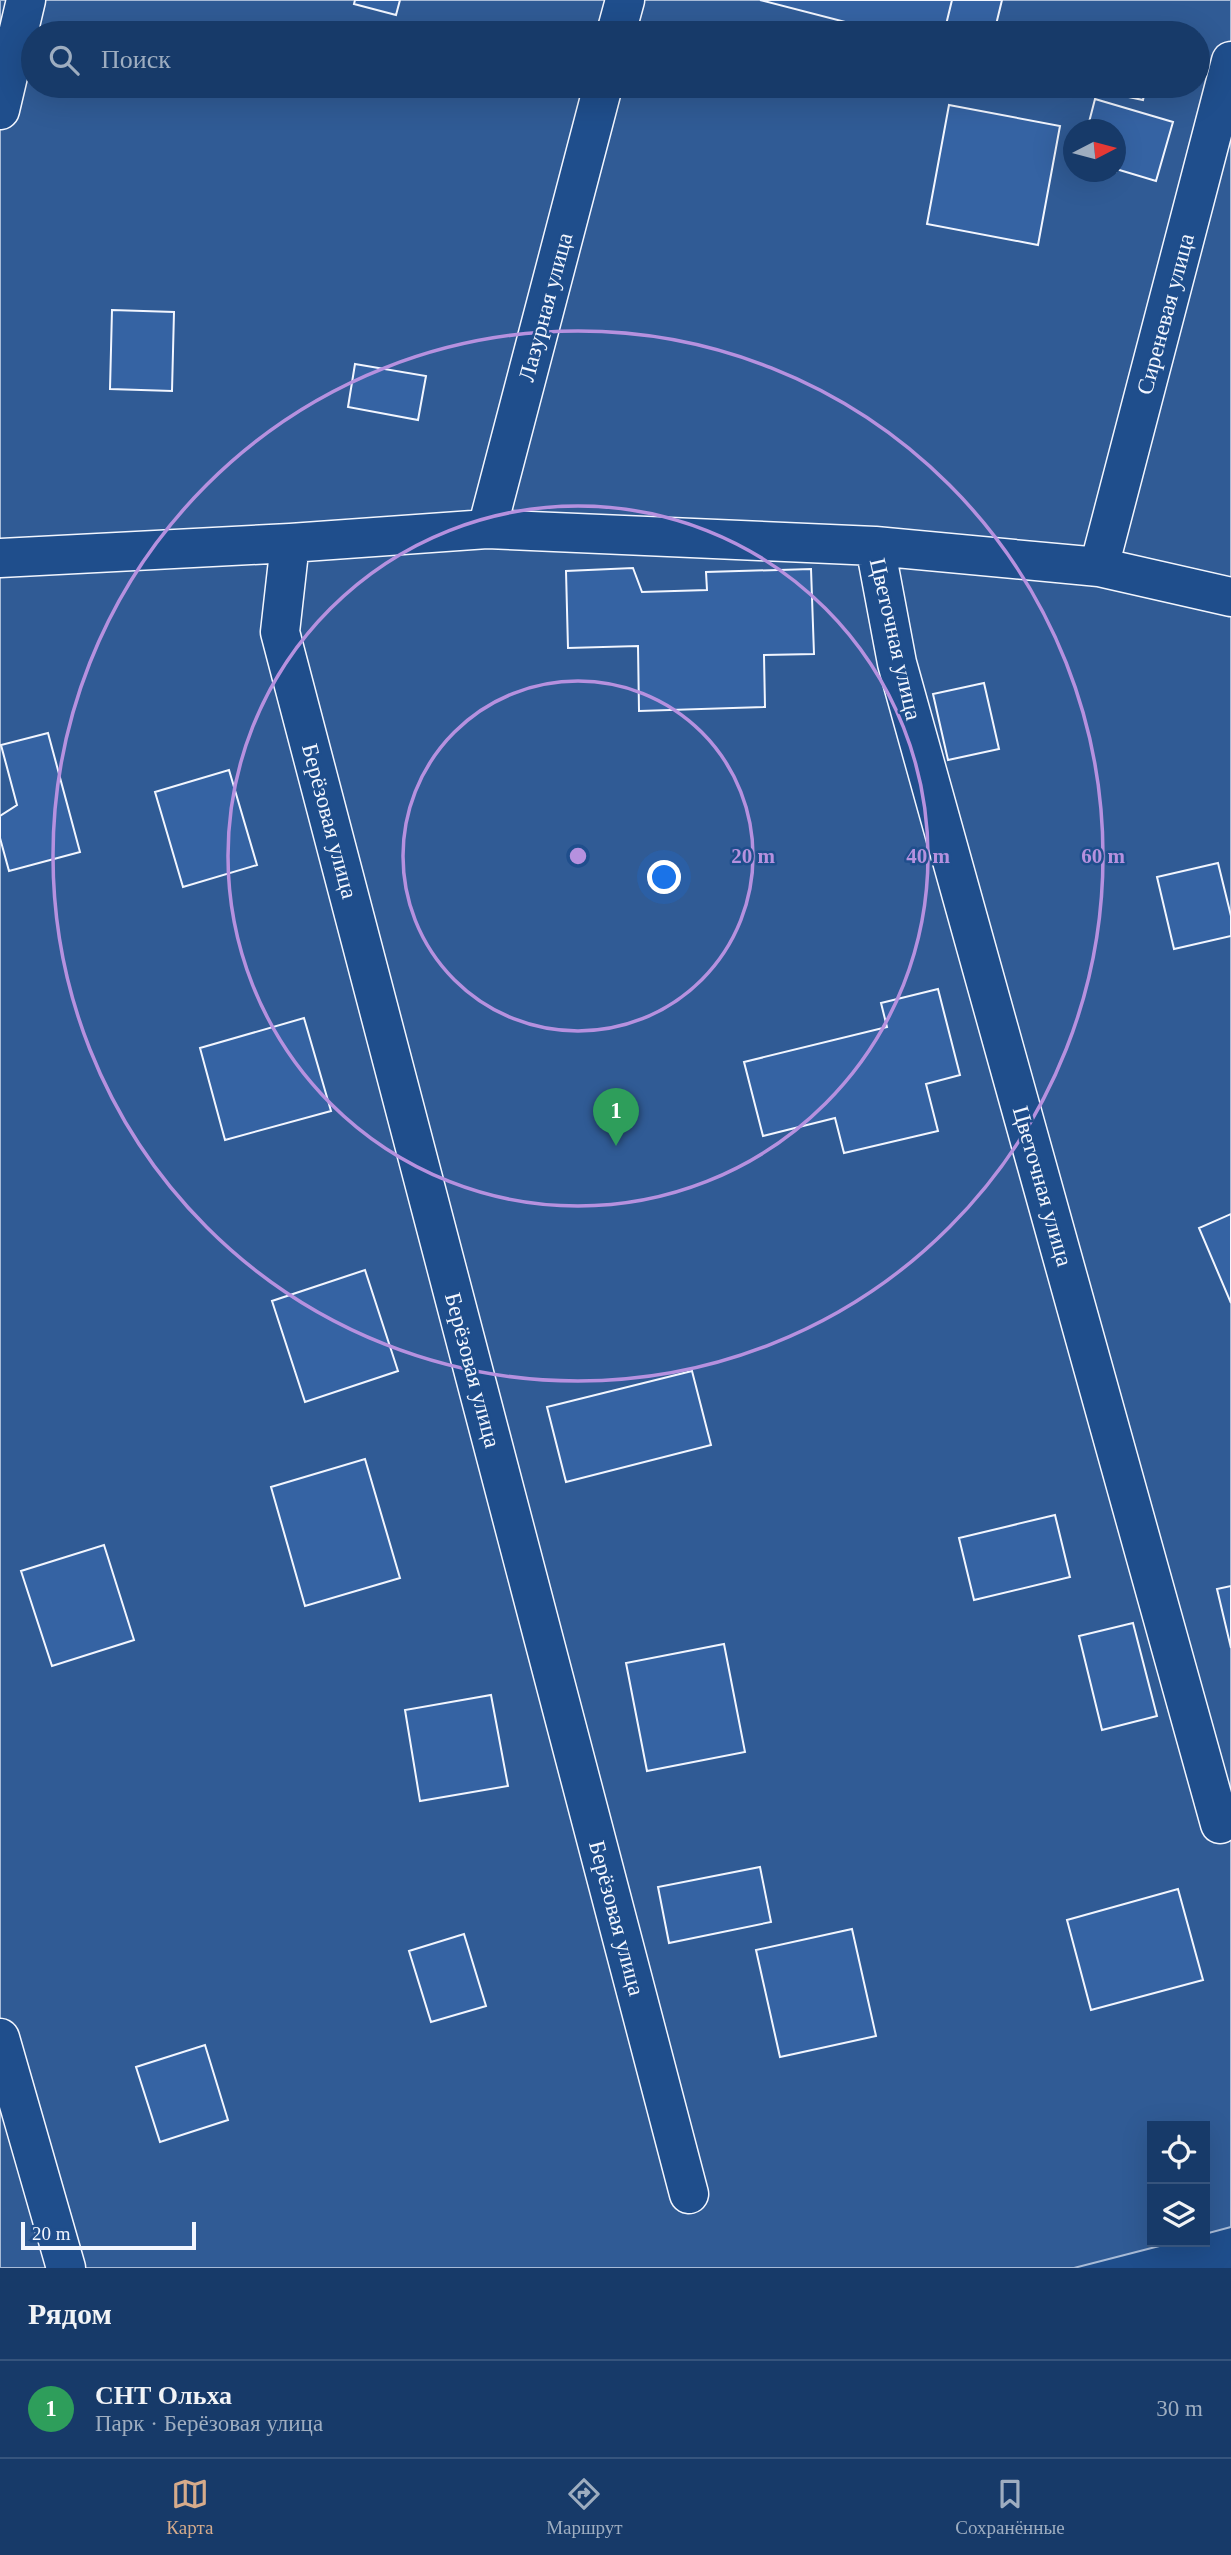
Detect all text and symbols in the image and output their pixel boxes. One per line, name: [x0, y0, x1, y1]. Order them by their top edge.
search box: [21, 21, 1210, 98]
icon: search: [45, 41, 83, 79]
text: Поиск: [101, 45, 171, 74]
north arrow: [1063, 119, 1126, 182]
street label: Лазурная улица: [514, 230, 577, 384]
street label: Сиреневая улица: [1132, 231, 1199, 397]
street label: Цветочная улица: [865, 556, 926, 723]
street label: Берёзовая улица: [297, 741, 362, 901]
centre of rings: [566, 844, 590, 868]
text: 20 m: [731, 844, 775, 868]
text: 40 m: [906, 844, 950, 868]
text: 60 m: [1081, 844, 1125, 868]
your location: [647, 860, 681, 894]
pin: 1: [593, 1088, 639, 1146]
street label: Цветочная улица: [1008, 1103, 1077, 1269]
street label: Берёзовая улица: [440, 1290, 505, 1450]
street label: Берёзовая улица: [584, 1838, 649, 1998]
map controls: [1147, 2121, 1210, 2247]
button: locate: [1147, 2121, 1210, 2184]
button: layers: [1147, 2184, 1210, 2247]
scale bar: [21, 2219, 196, 2251]
text: 20 m: [32, 2223, 71, 2244]
text: Рядом: [28, 2297, 112, 2330]
text: СНТ Ольха: [95, 2381, 232, 2410]
text: 1: [45, 2396, 57, 2421]
text: 30 m: [1156, 2396, 1203, 2421]
text: Парк · Берёзовая улица: [95, 2411, 323, 2436]
tab: Карта: [166, 2475, 213, 2539]
tab: Маршрут: [546, 2475, 623, 2539]
tab: Сохранённые: [955, 2475, 1065, 2539]

